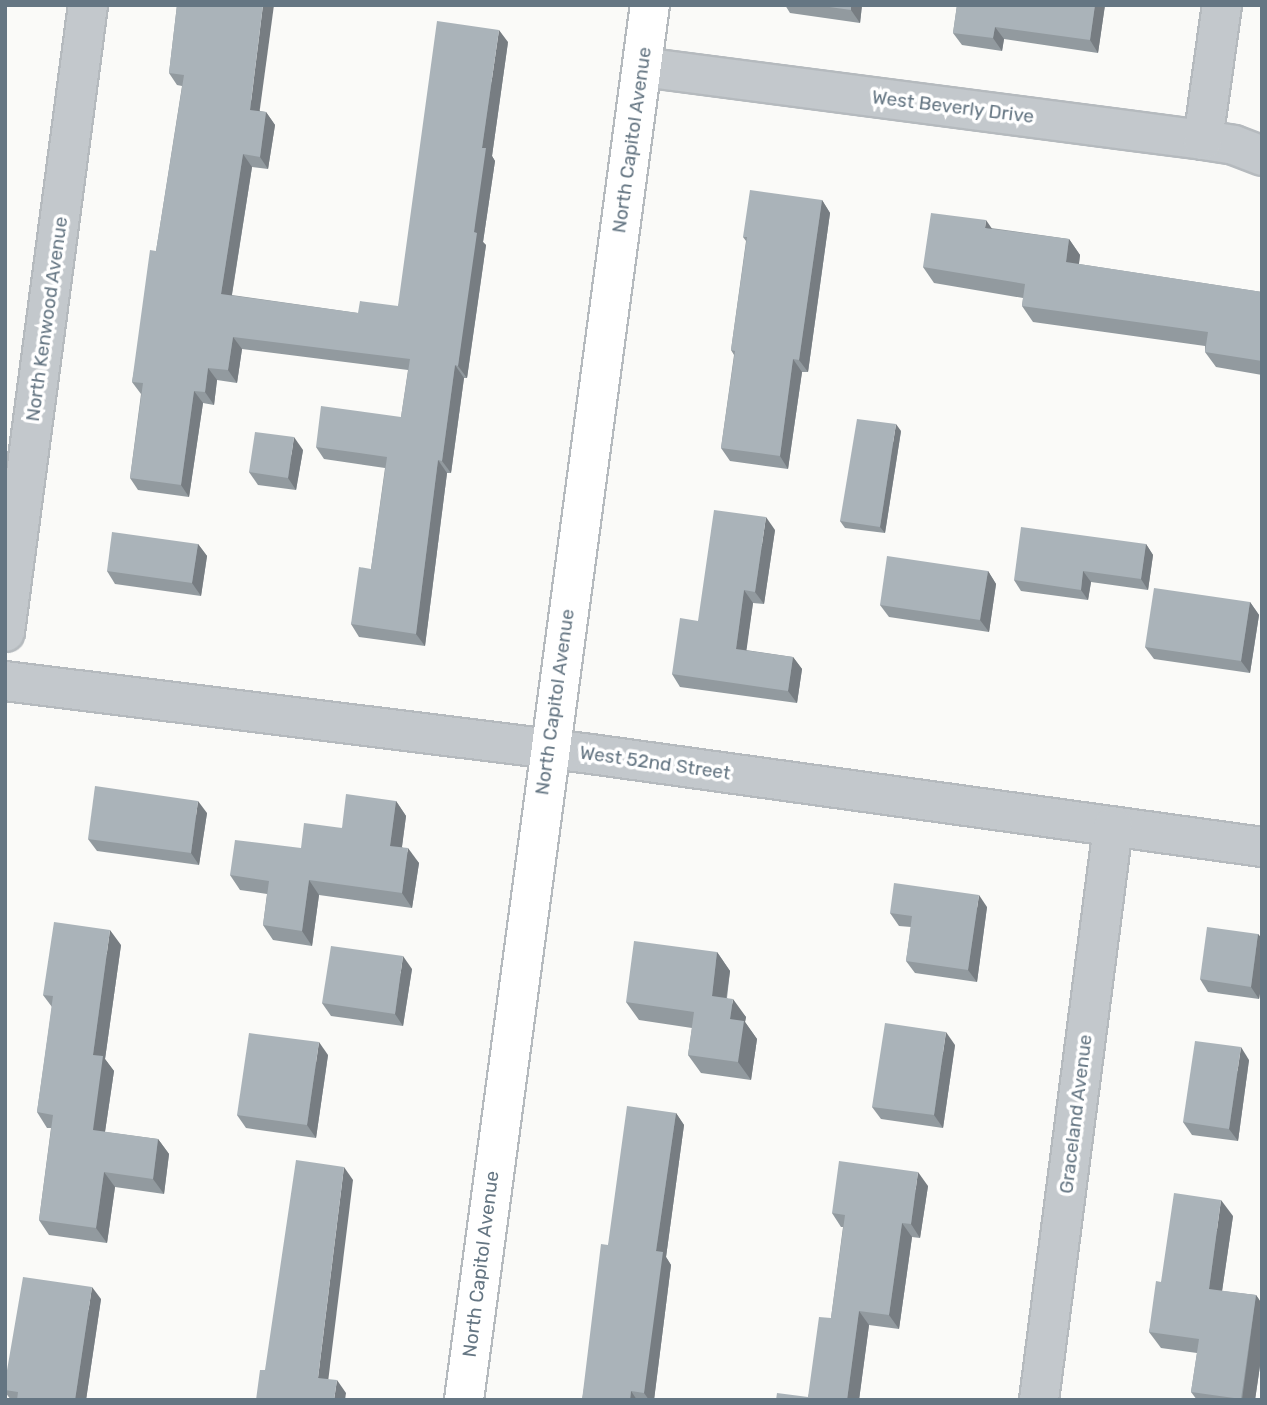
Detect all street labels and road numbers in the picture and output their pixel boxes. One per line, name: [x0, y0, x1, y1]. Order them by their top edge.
street label: North Capitol Avenue: [608, 45, 656, 235]
street label: West Beverly Drive: [870, 86, 1036, 128]
street label: North Kenwood Avenue: [21, 215, 73, 423]
street label: North Capitol Avenue: [531, 607, 579, 797]
street label: West 52nd Street: [578, 741, 732, 785]
street label: Graceland Avenue: [1055, 1033, 1097, 1195]
street label: North Capitol Avenue: [458, 1169, 504, 1359]

